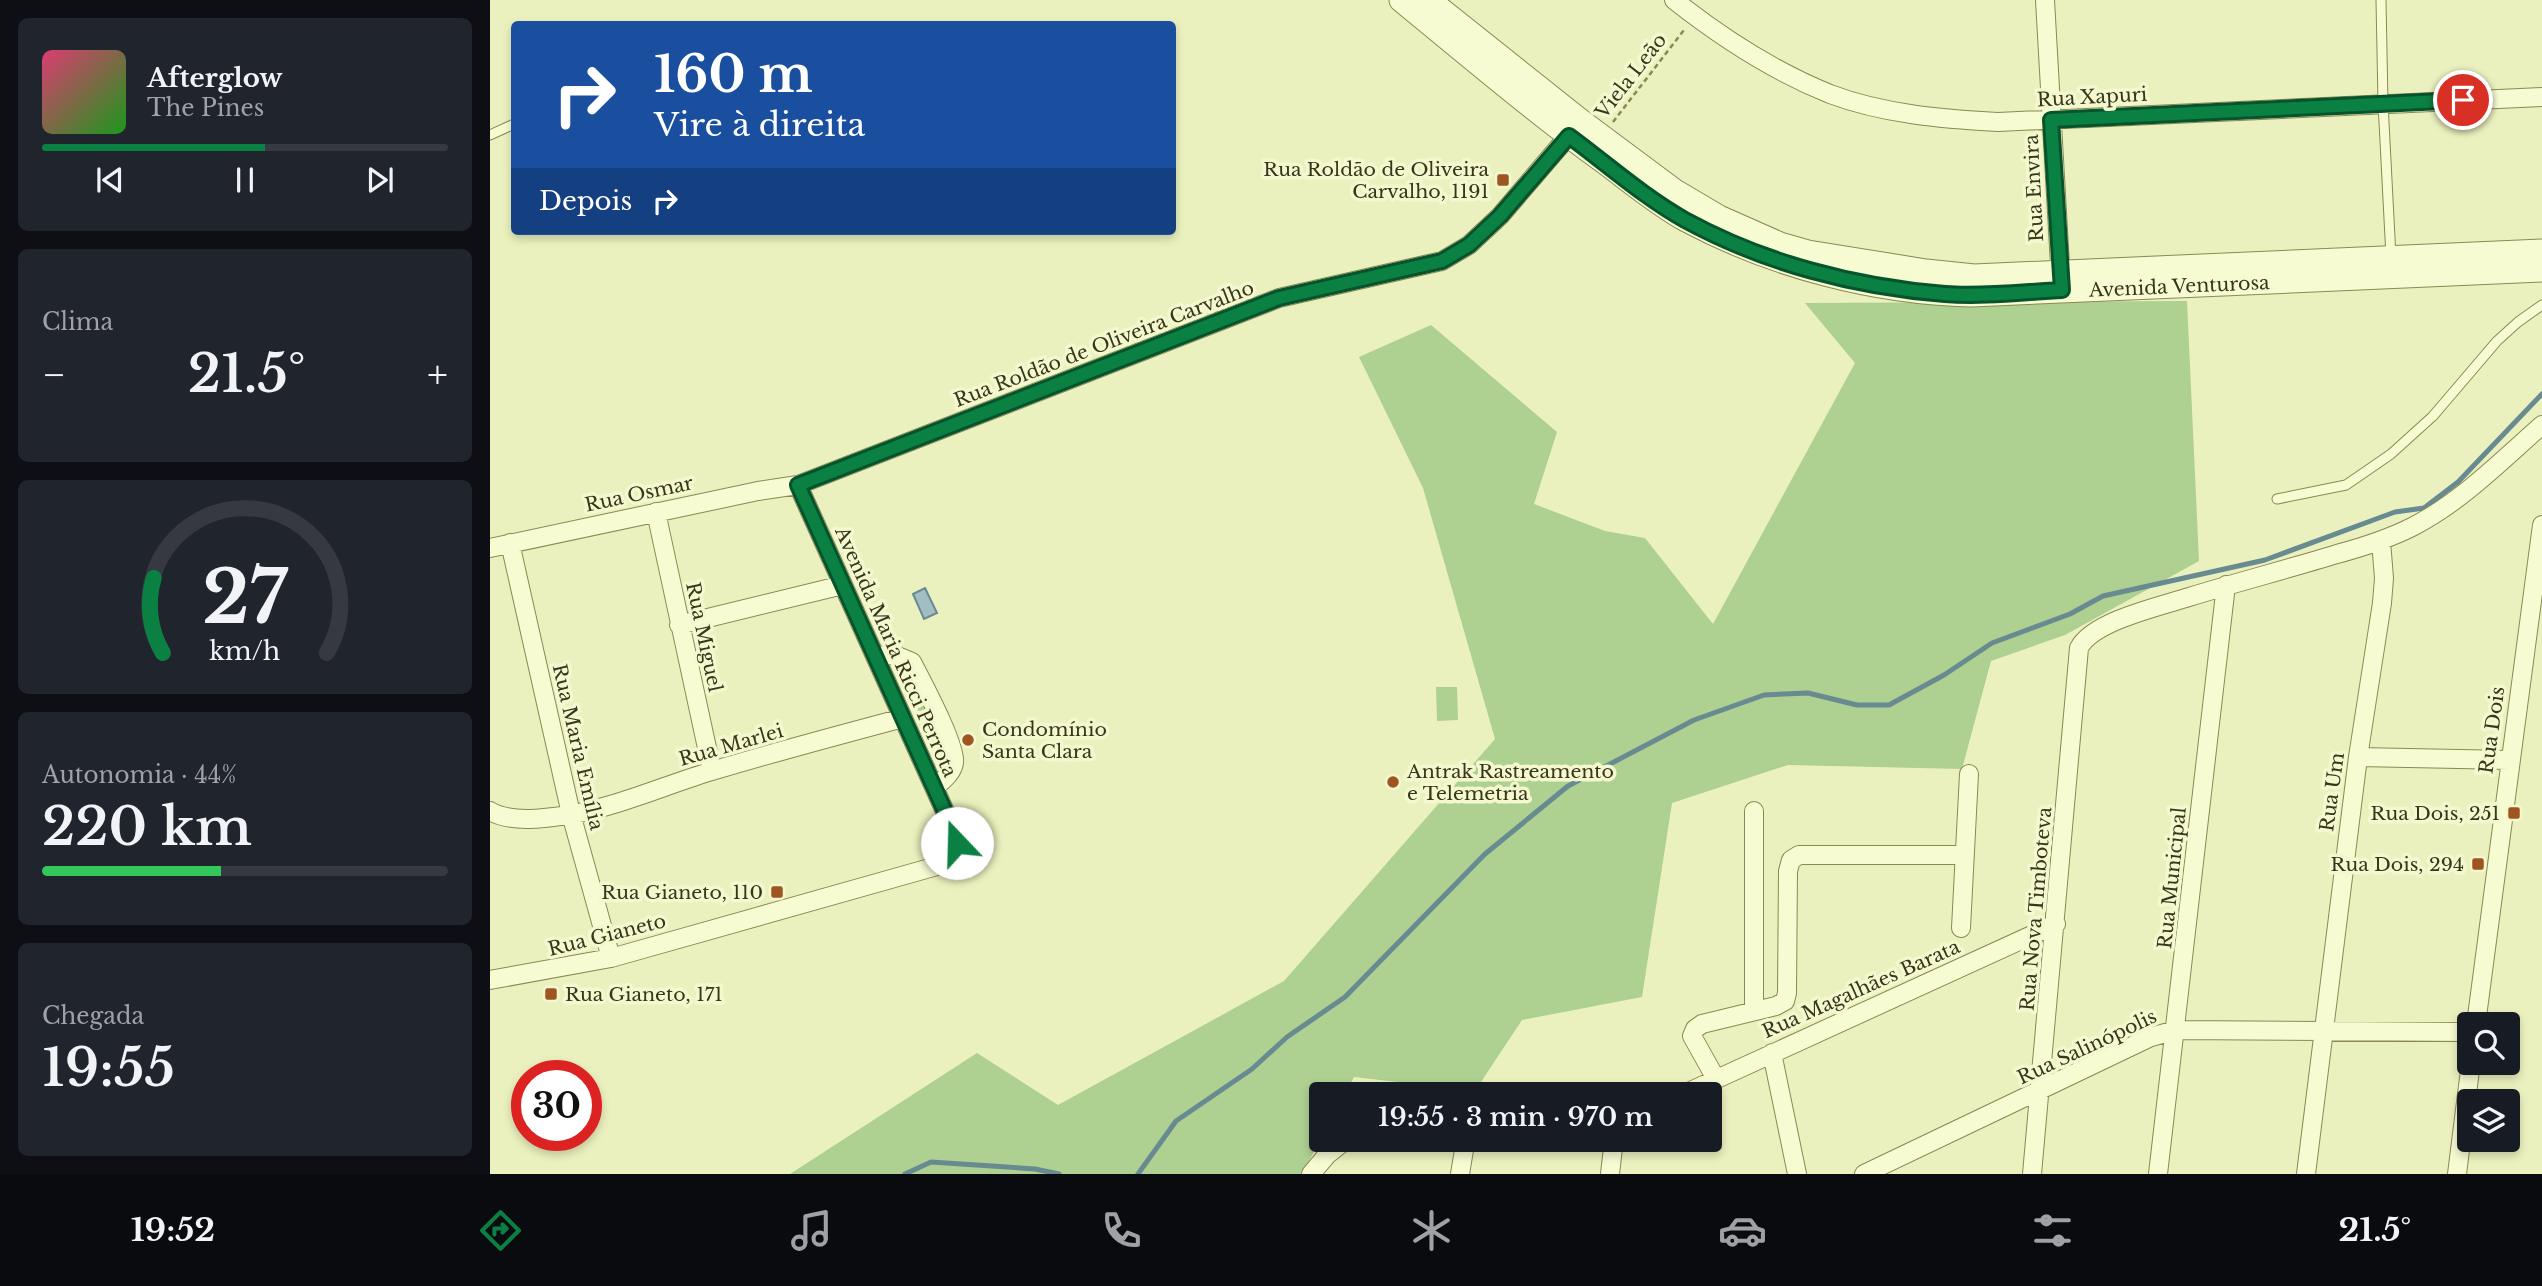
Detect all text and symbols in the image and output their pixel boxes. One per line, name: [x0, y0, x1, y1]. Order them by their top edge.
street label: Viela Leão: [1590, 29, 1671, 124]
text: 160 m: [654, 44, 813, 105]
icon: right: [539, 49, 630, 140]
text: Afterglow: [147, 62, 283, 94]
pin: [2433, 70, 2493, 130]
icon: arrive: [2444, 81, 2482, 119]
street label: Rua Xapuri: [2036, 83, 2148, 111]
text: The Pines: [147, 94, 264, 122]
text: Vire à direita: [654, 105, 865, 145]
street label: Rua Envira: [2020, 133, 2048, 242]
place label: Rua Roldão de Oliveira Carvalho, 1191: [1263, 158, 1489, 203]
icon: previous: [91, 161, 129, 199]
icon: pause: [226, 161, 264, 199]
icon: next: [361, 161, 399, 199]
marker: Rua Roldão de Oliveira Carvalho, 1191: [1495, 172, 1511, 188]
icon: right: [646, 182, 684, 220]
text: Depois: [539, 185, 632, 217]
street label: Avenida Venturosa: [2087, 270, 2271, 301]
street label: Rua Roldão de Oliveira Carvalho: [951, 276, 1257, 412]
text: Clima: [42, 308, 113, 336]
text: 21.5°: [188, 342, 305, 406]
text: −: [42, 351, 66, 398]
text: +: [427, 351, 448, 398]
street label: Rua Osmar: [583, 471, 695, 517]
street label: Avenida Maria Ricci Perrota: [830, 522, 962, 781]
text: 27: [203, 552, 289, 643]
street label: Rua Miguel: [681, 580, 727, 694]
text: km/h: [210, 636, 280, 667]
street label: Rua Maria Emília: [548, 662, 608, 833]
street label: Rua Dois: [2475, 685, 2509, 775]
place label: Condomínio Santa Clara: [982, 718, 1107, 763]
street label: Rua Marlei: [676, 719, 786, 771]
marker: Condomínio Santa Clara: [960, 732, 976, 748]
street label: Rua Um: [2315, 751, 2349, 833]
place label: Antrak Rastreamento e Telemetria: [1406, 760, 1614, 805]
text: Autonomia · 44%: [42, 761, 237, 789]
marker: Antrak Rastreamento e Telemetria: [1385, 774, 1401, 790]
text: 220 km: [42, 795, 252, 859]
place label: Rua Dois, 251: [2371, 802, 2500, 825]
marker: Rua Dois, 251: [2506, 805, 2522, 821]
position arrow: [920, 806, 994, 880]
street label: Rua Nova Timboteva: [2016, 806, 2056, 1012]
street label: Rua Municipal: [2153, 806, 2191, 950]
place label: Rua Dois, 294: [2331, 853, 2464, 876]
marker: Rua Dois, 294: [2470, 856, 2486, 872]
place label: Rua Gianeto, 110: [601, 881, 763, 904]
marker: Rua Gianeto, 110: [769, 884, 785, 900]
street label: Rua Gianeto: [546, 909, 668, 961]
street label: Rua Magalhães Barata: [1759, 935, 1964, 1043]
place label: Rua Gianeto, 171: [565, 983, 723, 1006]
marker: Rua Gianeto, 171: [543, 986, 559, 1002]
text: Chegada: [42, 1002, 144, 1030]
street label: Rua Salinópolis: [2014, 1005, 2160, 1089]
map controls: [2457, 1012, 2520, 1152]
button: search: [2457, 1012, 2520, 1075]
text: 19:55: [42, 1036, 175, 1100]
speed limit sign: 30: [511, 1060, 602, 1151]
button: layers: [2457, 1089, 2520, 1152]
text: 19:55 · 3 min · 970 m: [1378, 1101, 1653, 1133]
icon: directions: [476, 1206, 525, 1255]
icon: music: [787, 1206, 836, 1255]
icon: phone: [1097, 1206, 1146, 1255]
icon: climate: [1407, 1206, 1456, 1255]
icon: car: [1718, 1206, 1767, 1255]
icon: filters: [2028, 1206, 2077, 1255]
text: 19:52: [131, 1210, 215, 1250]
text: 21.5°: [2338, 1210, 2411, 1250]

